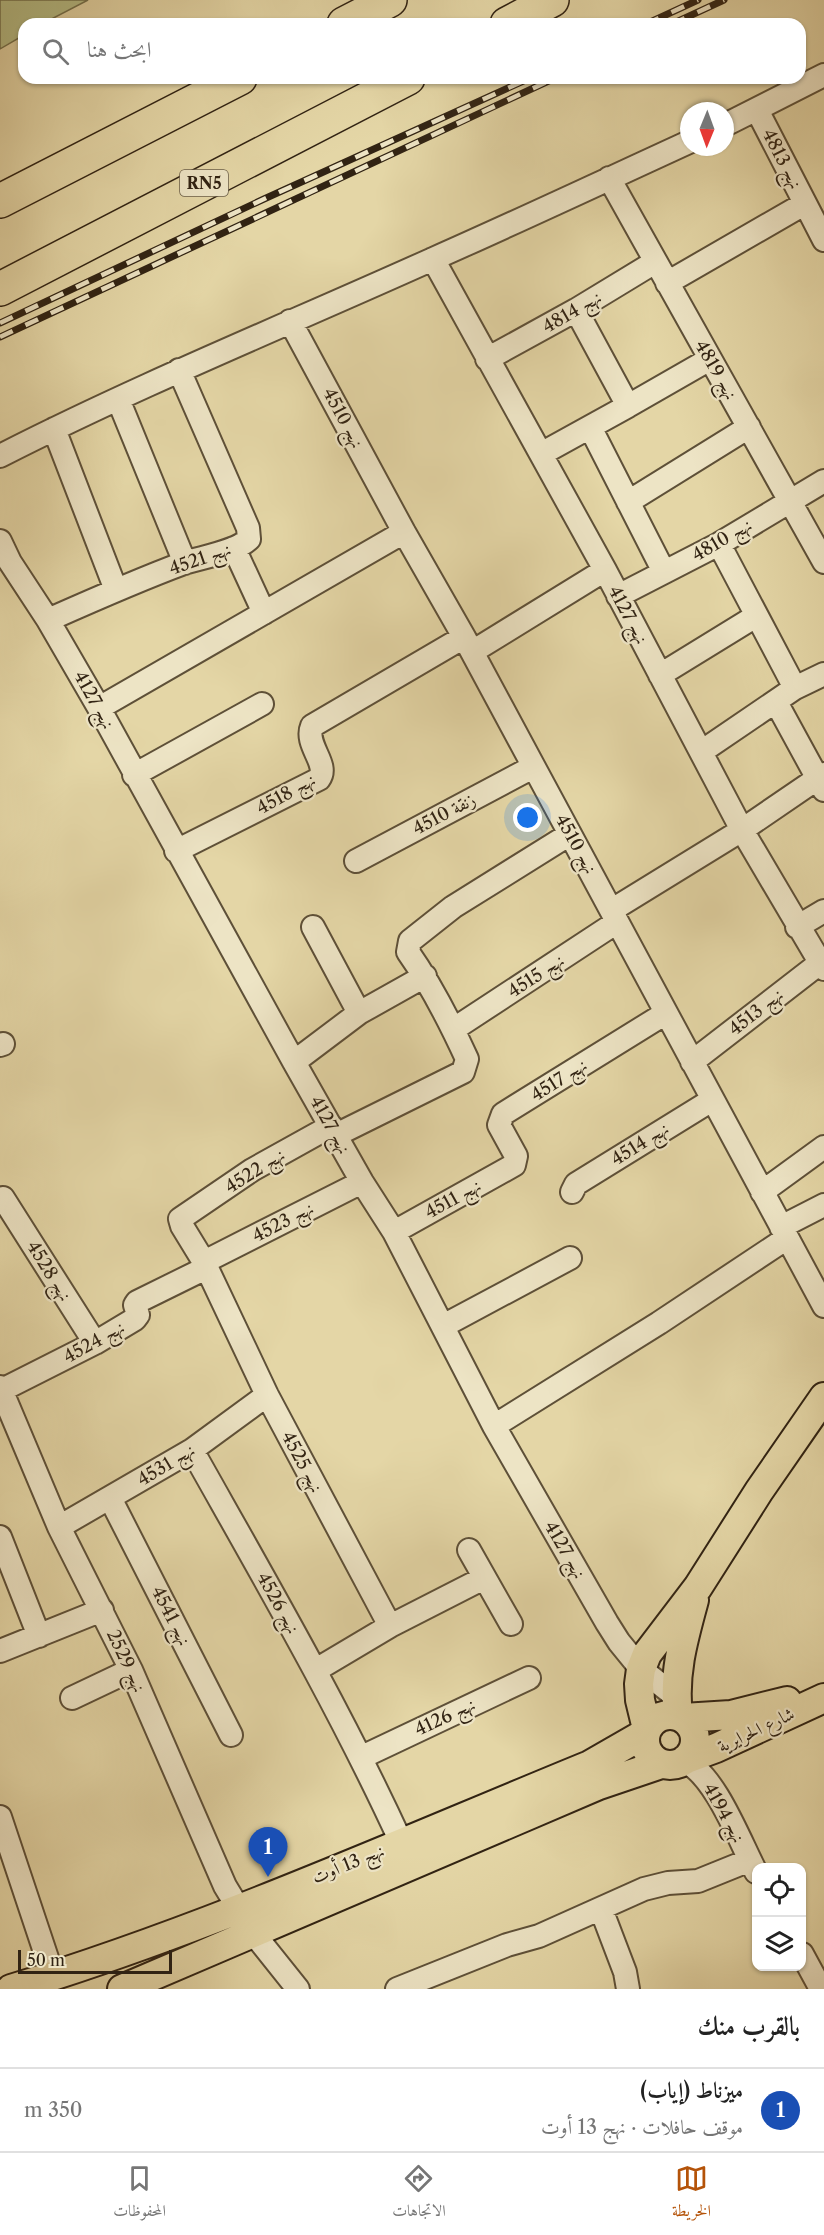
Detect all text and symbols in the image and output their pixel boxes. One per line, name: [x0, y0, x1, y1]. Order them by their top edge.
search box: [18, 18, 806, 84]
icon: search: [39, 35, 72, 68]
text: ابحث هنا: [87, 36, 152, 63]
north arrow: [680, 102, 734, 156]
street label: نهج 4813: [753, 125, 806, 195]
road number: RN5: [180, 170, 228, 196]
street label: نهج 4814: [538, 286, 608, 342]
street label: نهج 4819: [686, 336, 742, 406]
street label: نهج 4510: [314, 384, 368, 454]
street label: نهج 4810: [688, 514, 759, 570]
street label: نهج 4521: [166, 538, 235, 585]
street label: نهج 4127: [599, 582, 653, 650]
street label: نهج 4127: [65, 667, 119, 735]
street label: نهج 4518: [253, 769, 322, 824]
street label: زنقة 4510: [409, 788, 479, 840]
your location: [513, 803, 542, 832]
street label: نهج 4510: [546, 810, 601, 880]
street label: نهج 4515: [503, 950, 571, 1007]
street label: نهج 4513: [724, 984, 791, 1044]
street label: نهج 4517: [527, 1054, 594, 1110]
street label: نهج 4127: [301, 1092, 355, 1160]
street label: نهج 4514: [607, 1118, 676, 1175]
street label: نهج 4522: [221, 1144, 292, 1202]
street label: نهج 4511: [421, 1175, 488, 1228]
street label: نهج 4523: [248, 1197, 320, 1251]
street label: نهج 4528: [18, 1237, 76, 1308]
street label: نهج 4524: [59, 1316, 131, 1372]
street label: نهج 4525: [272, 1428, 327, 1499]
street label: نهج 4531: [133, 1439, 201, 1495]
street label: نهج 4127: [535, 1517, 590, 1585]
street label: نهج 4526: [248, 1568, 304, 1640]
street label: نهج 4541: [142, 1582, 195, 1652]
street label: نهج 2529: [97, 1626, 150, 1698]
street label: نهج 4126: [411, 1693, 481, 1745]
street label: شارع الحرايرية: [714, 1703, 800, 1761]
street label: نهج 4194: [694, 1779, 749, 1849]
pin: 1: [248, 1828, 288, 1877]
street label: نهج 13 أوت: [308, 1838, 389, 1893]
map controls: [752, 1863, 806, 1971]
button: locate: [752, 1863, 806, 1917]
button: layers: [752, 1917, 806, 1971]
scale bar: [18, 1947, 172, 1974]
text: 50 m: [27, 1950, 65, 1970]
text: بالقرب منك: [697, 2010, 800, 2042]
text: ميزناط (إياب): [640, 2077, 743, 2104]
text: 350 m: [24, 2098, 83, 2122]
text: 1: [776, 2098, 785, 2122]
text: موقف حافلات · نهج 13 أوت: [541, 2115, 743, 2139]
tab: المحفوظات: [113, 2162, 166, 2226]
tab: الاتجاهات: [392, 2162, 446, 2226]
tab: الخريطة: [672, 2162, 711, 2226]

